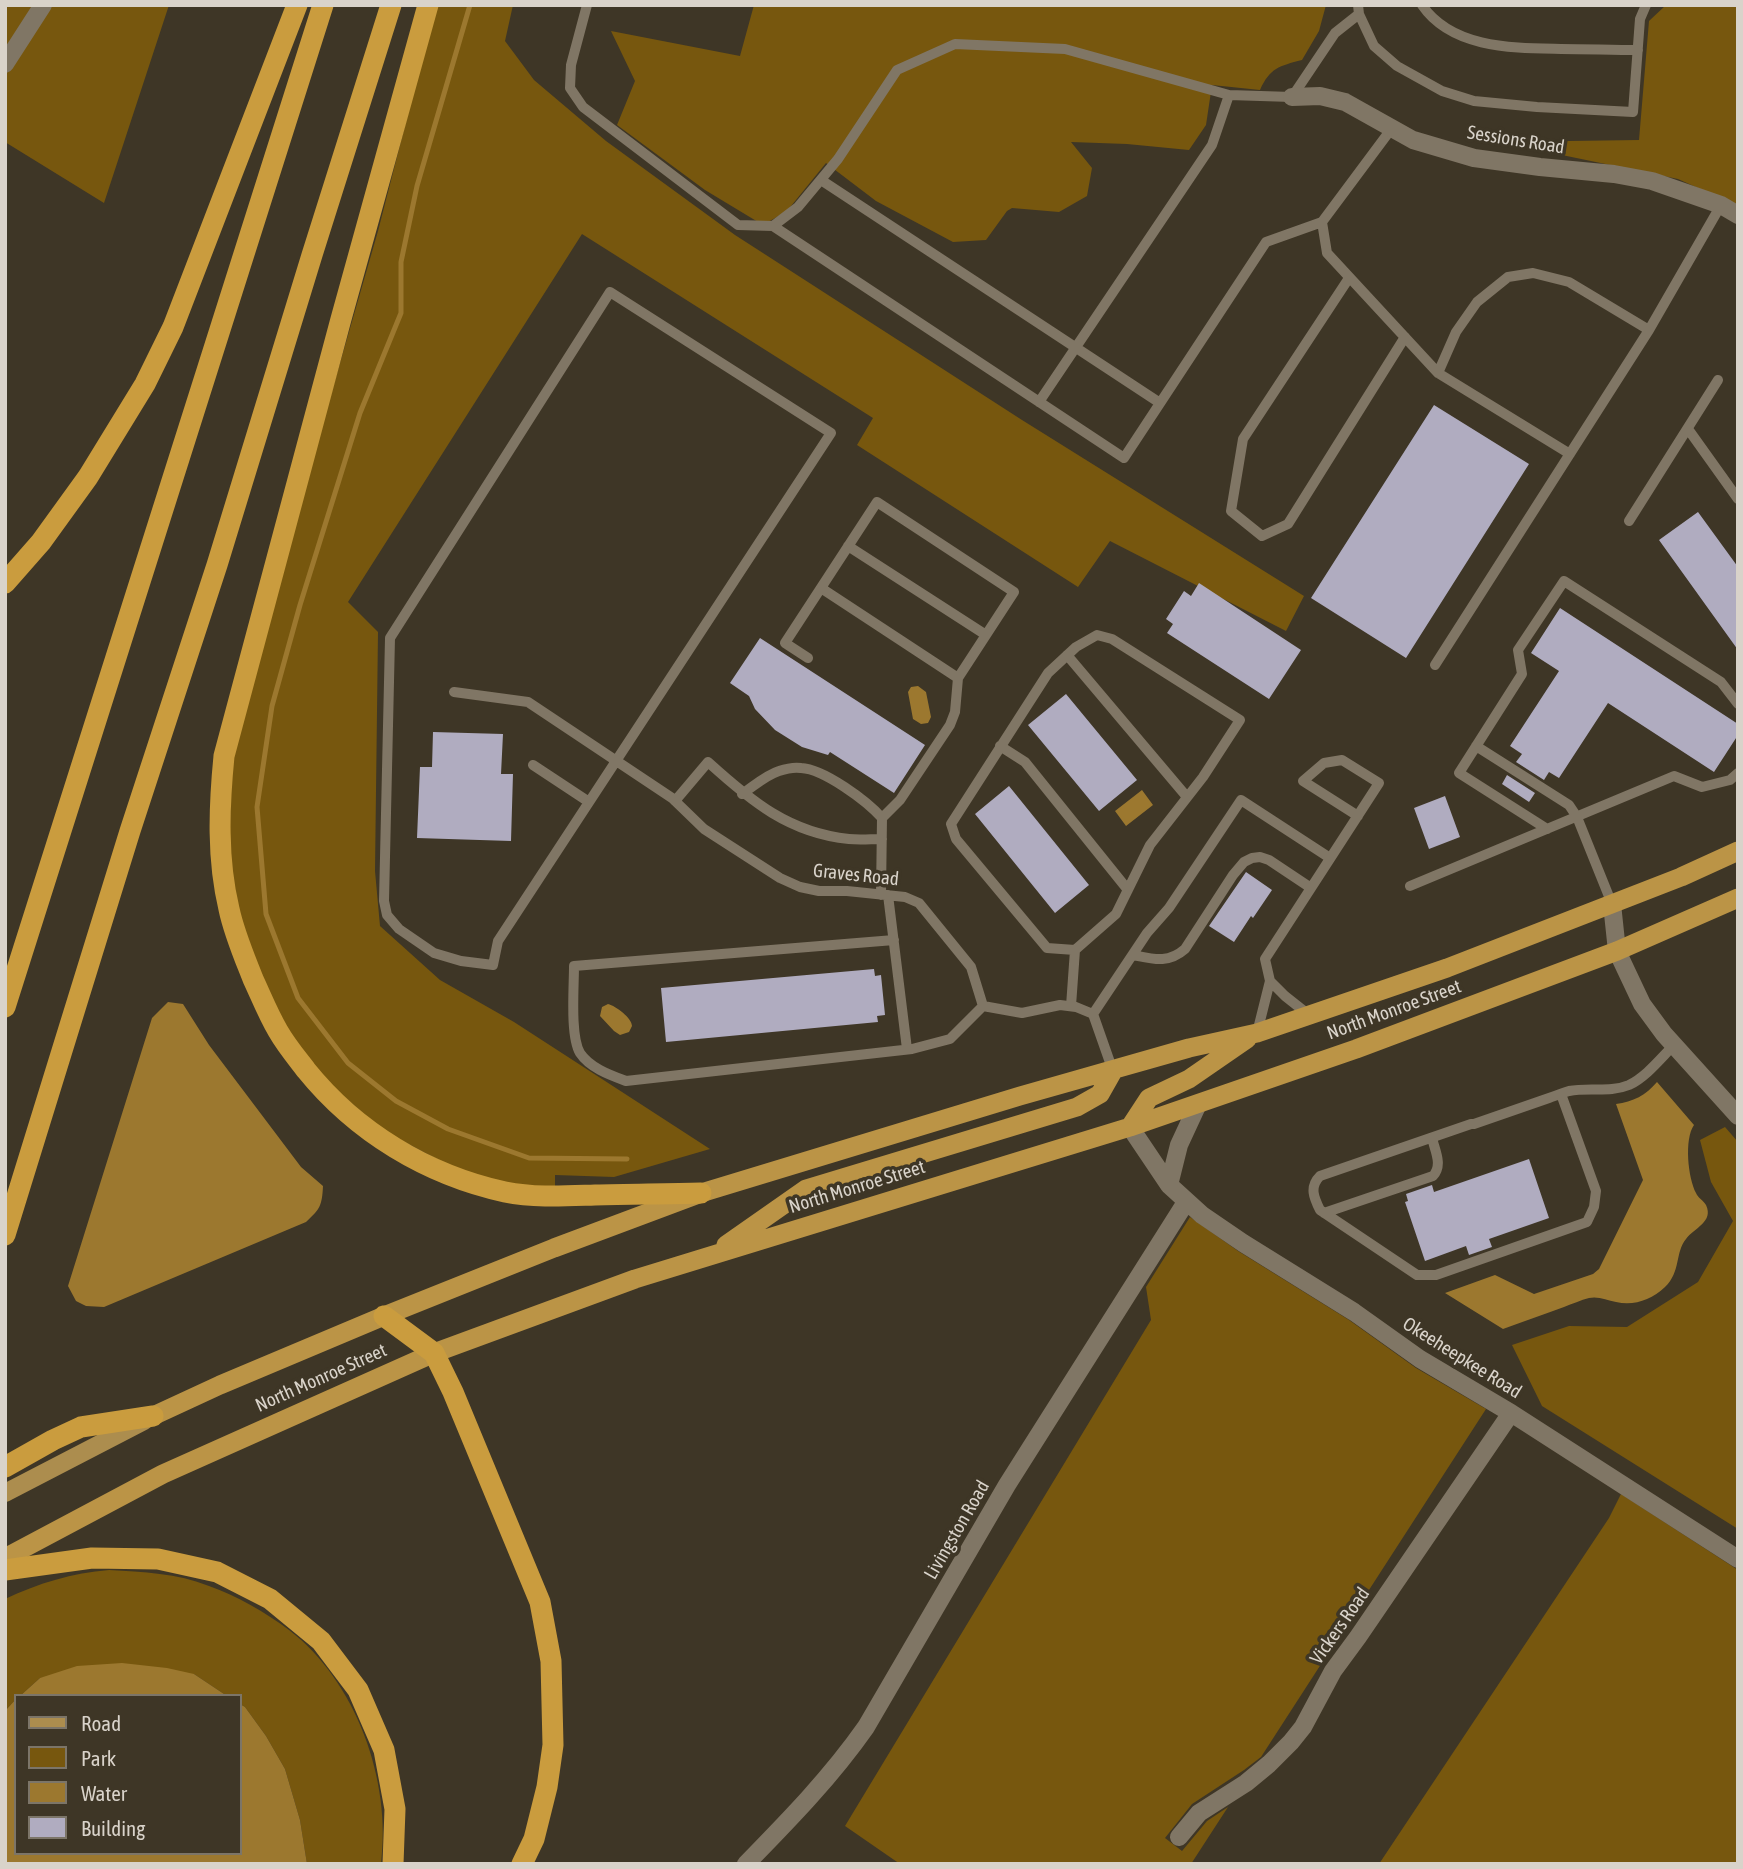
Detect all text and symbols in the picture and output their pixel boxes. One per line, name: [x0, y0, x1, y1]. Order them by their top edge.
street label: Sessions Road: [1466, 121, 1566, 159]
street label: Graves Road: [812, 859, 900, 891]
street label: North Monroe Street: [1324, 975, 1464, 1045]
street label: North Monroe Street: [786, 1155, 928, 1219]
street label: Okeeheepkee Road: [1398, 1312, 1526, 1404]
street label: North Monroe Street: [252, 1339, 390, 1417]
street label: Livingston Road: [920, 1477, 994, 1583]
street label: Vickers Road: [1305, 1583, 1375, 1669]
legend: [14, 1694, 242, 1855]
text: Road: [81, 1711, 121, 1735]
text: Park: [81, 1746, 116, 1770]
text: Water: [81, 1781, 127, 1805]
text: Building: [81, 1816, 145, 1840]

